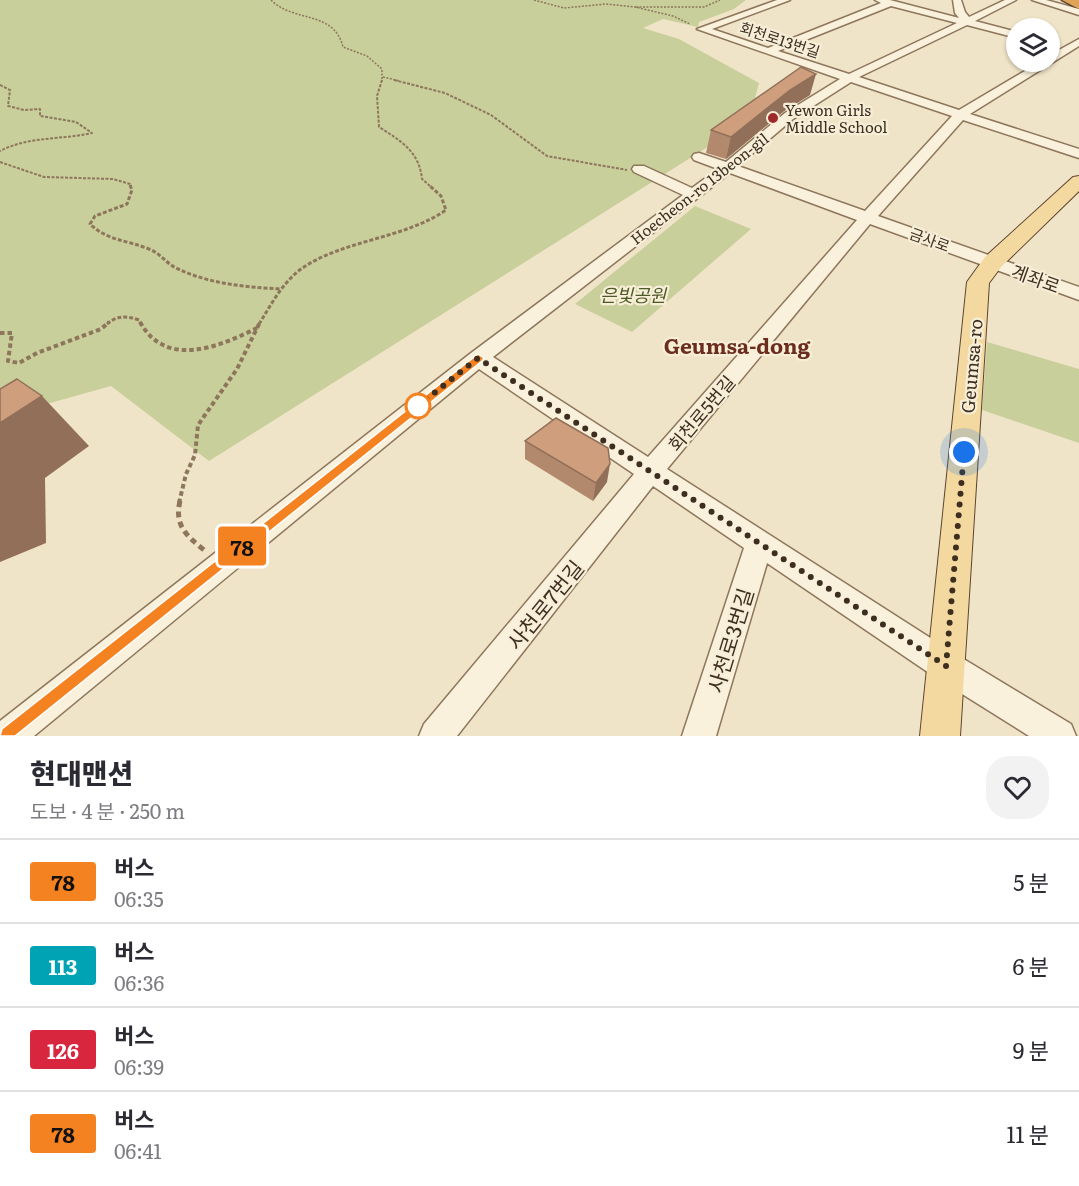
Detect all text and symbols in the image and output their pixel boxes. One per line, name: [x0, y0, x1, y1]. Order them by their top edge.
street label: 회천로13번길: [737, 15, 823, 63]
map controls: [1006, 18, 1060, 72]
button: layers: [1006, 18, 1060, 72]
place label: Yewon Girls Middle School: [785, 98, 887, 138]
marker: Yewon Girls Middle School: [766, 111, 780, 125]
street label: Hoecheon-ro 13beon-gil: [625, 127, 773, 249]
street label: 금사로: [907, 221, 953, 257]
street label: 계좌로: [1008, 257, 1064, 299]
park label: 은빛공원: [600, 281, 668, 308]
street label: Geumsa-ro: [953, 318, 989, 414]
district label: Geumsa-dong: [664, 329, 811, 360]
street label: 회천로5번길: [661, 369, 741, 457]
unlabelled marker: [405, 393, 431, 419]
your location: [949, 437, 979, 467]
line badge: 78: [215, 526, 269, 566]
text: 78: [230, 531, 254, 562]
street label: 사천로7번길: [498, 553, 590, 655]
street label: 사천로3번길: [698, 584, 760, 696]
text: 현대맨션: [30, 751, 133, 793]
button: heart: [986, 756, 1049, 819]
text: 도보 · 4 분 · 250 m: [30, 795, 185, 825]
text: 버스: [114, 850, 154, 883]
text: 5 분: [1013, 865, 1049, 898]
text: 78: [51, 866, 75, 897]
text: 06:35: [114, 883, 164, 913]
text: 버스: [114, 934, 154, 967]
text: 6 분: [1013, 949, 1049, 982]
text: 113: [48, 950, 78, 981]
text: 06:36: [114, 967, 164, 997]
text: 버스: [114, 1018, 154, 1051]
text: 9 분: [1013, 1033, 1049, 1066]
text: 126: [47, 1034, 79, 1065]
text: 06:39: [114, 1051, 164, 1081]
text: 버스: [114, 1102, 154, 1135]
text: 11 분: [1006, 1117, 1049, 1150]
text: 78: [51, 1118, 75, 1149]
text: 06:41: [114, 1135, 162, 1165]

